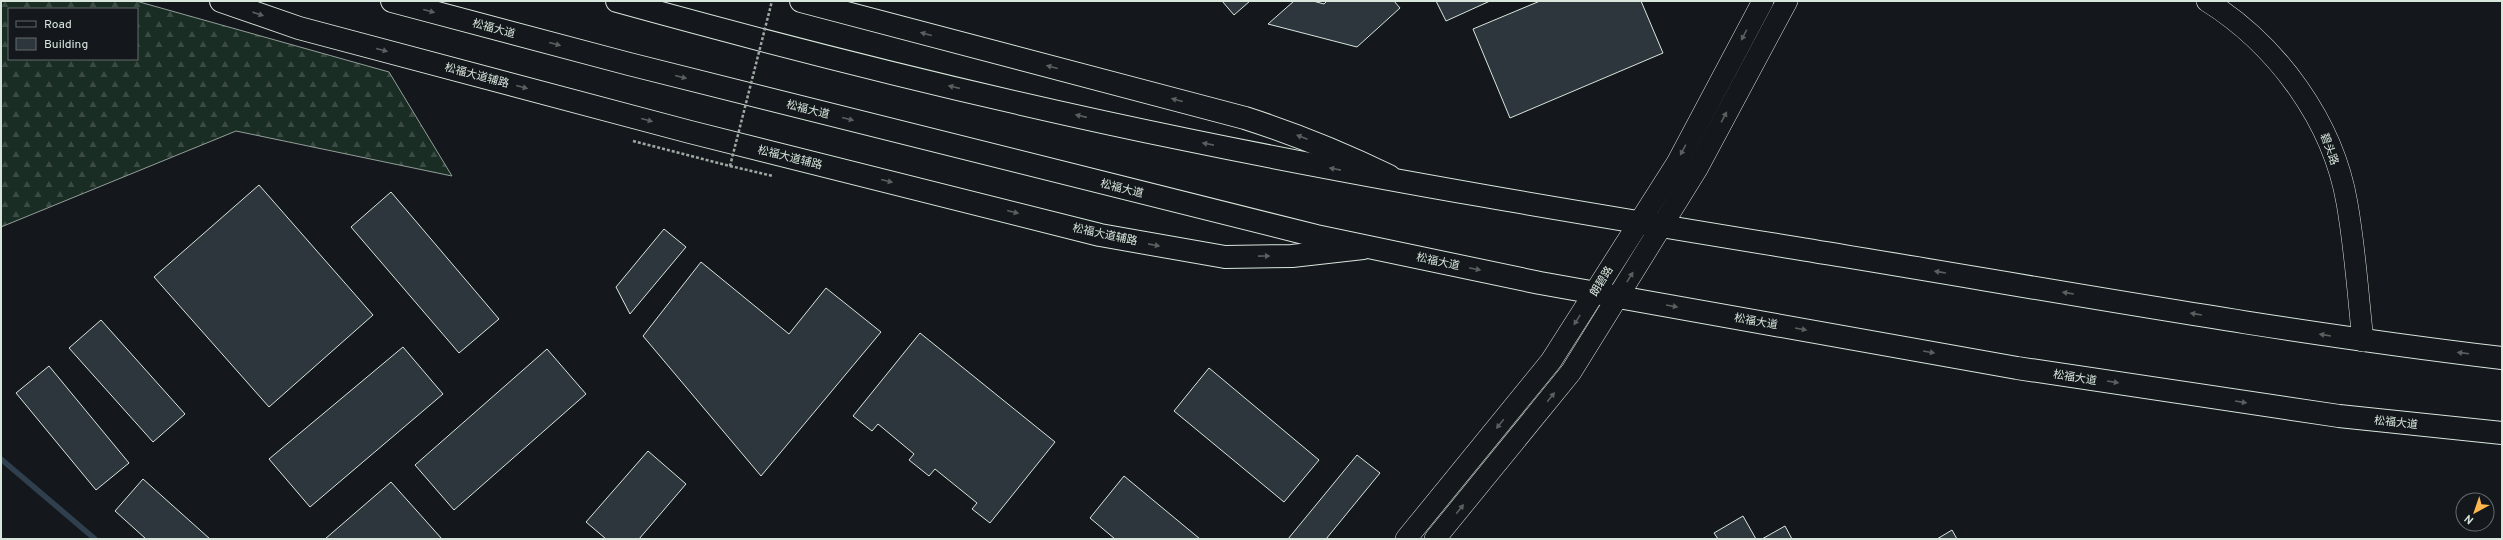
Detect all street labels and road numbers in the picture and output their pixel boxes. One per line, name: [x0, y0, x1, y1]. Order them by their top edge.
street label: 松福大道: [471, 17, 517, 41]
street label: 松福大道辅路: [443, 61, 510, 91]
street label: 松福大道: [785, 98, 831, 122]
street label: 碧头路: [2317, 131, 2341, 167]
street label: 松福大道辅路: [756, 143, 823, 173]
street label: 松福大道: [1099, 177, 1145, 201]
street label: 松福大道辅路: [1071, 221, 1139, 249]
street label: 松福大道: [1415, 251, 1461, 273]
street label: 朗碧路: [1587, 264, 1617, 299]
street label: 松福大道: [1733, 311, 1779, 333]
street label: 松福大道: [2052, 368, 2098, 388]
street label: 松福大道: [2373, 414, 2419, 432]

